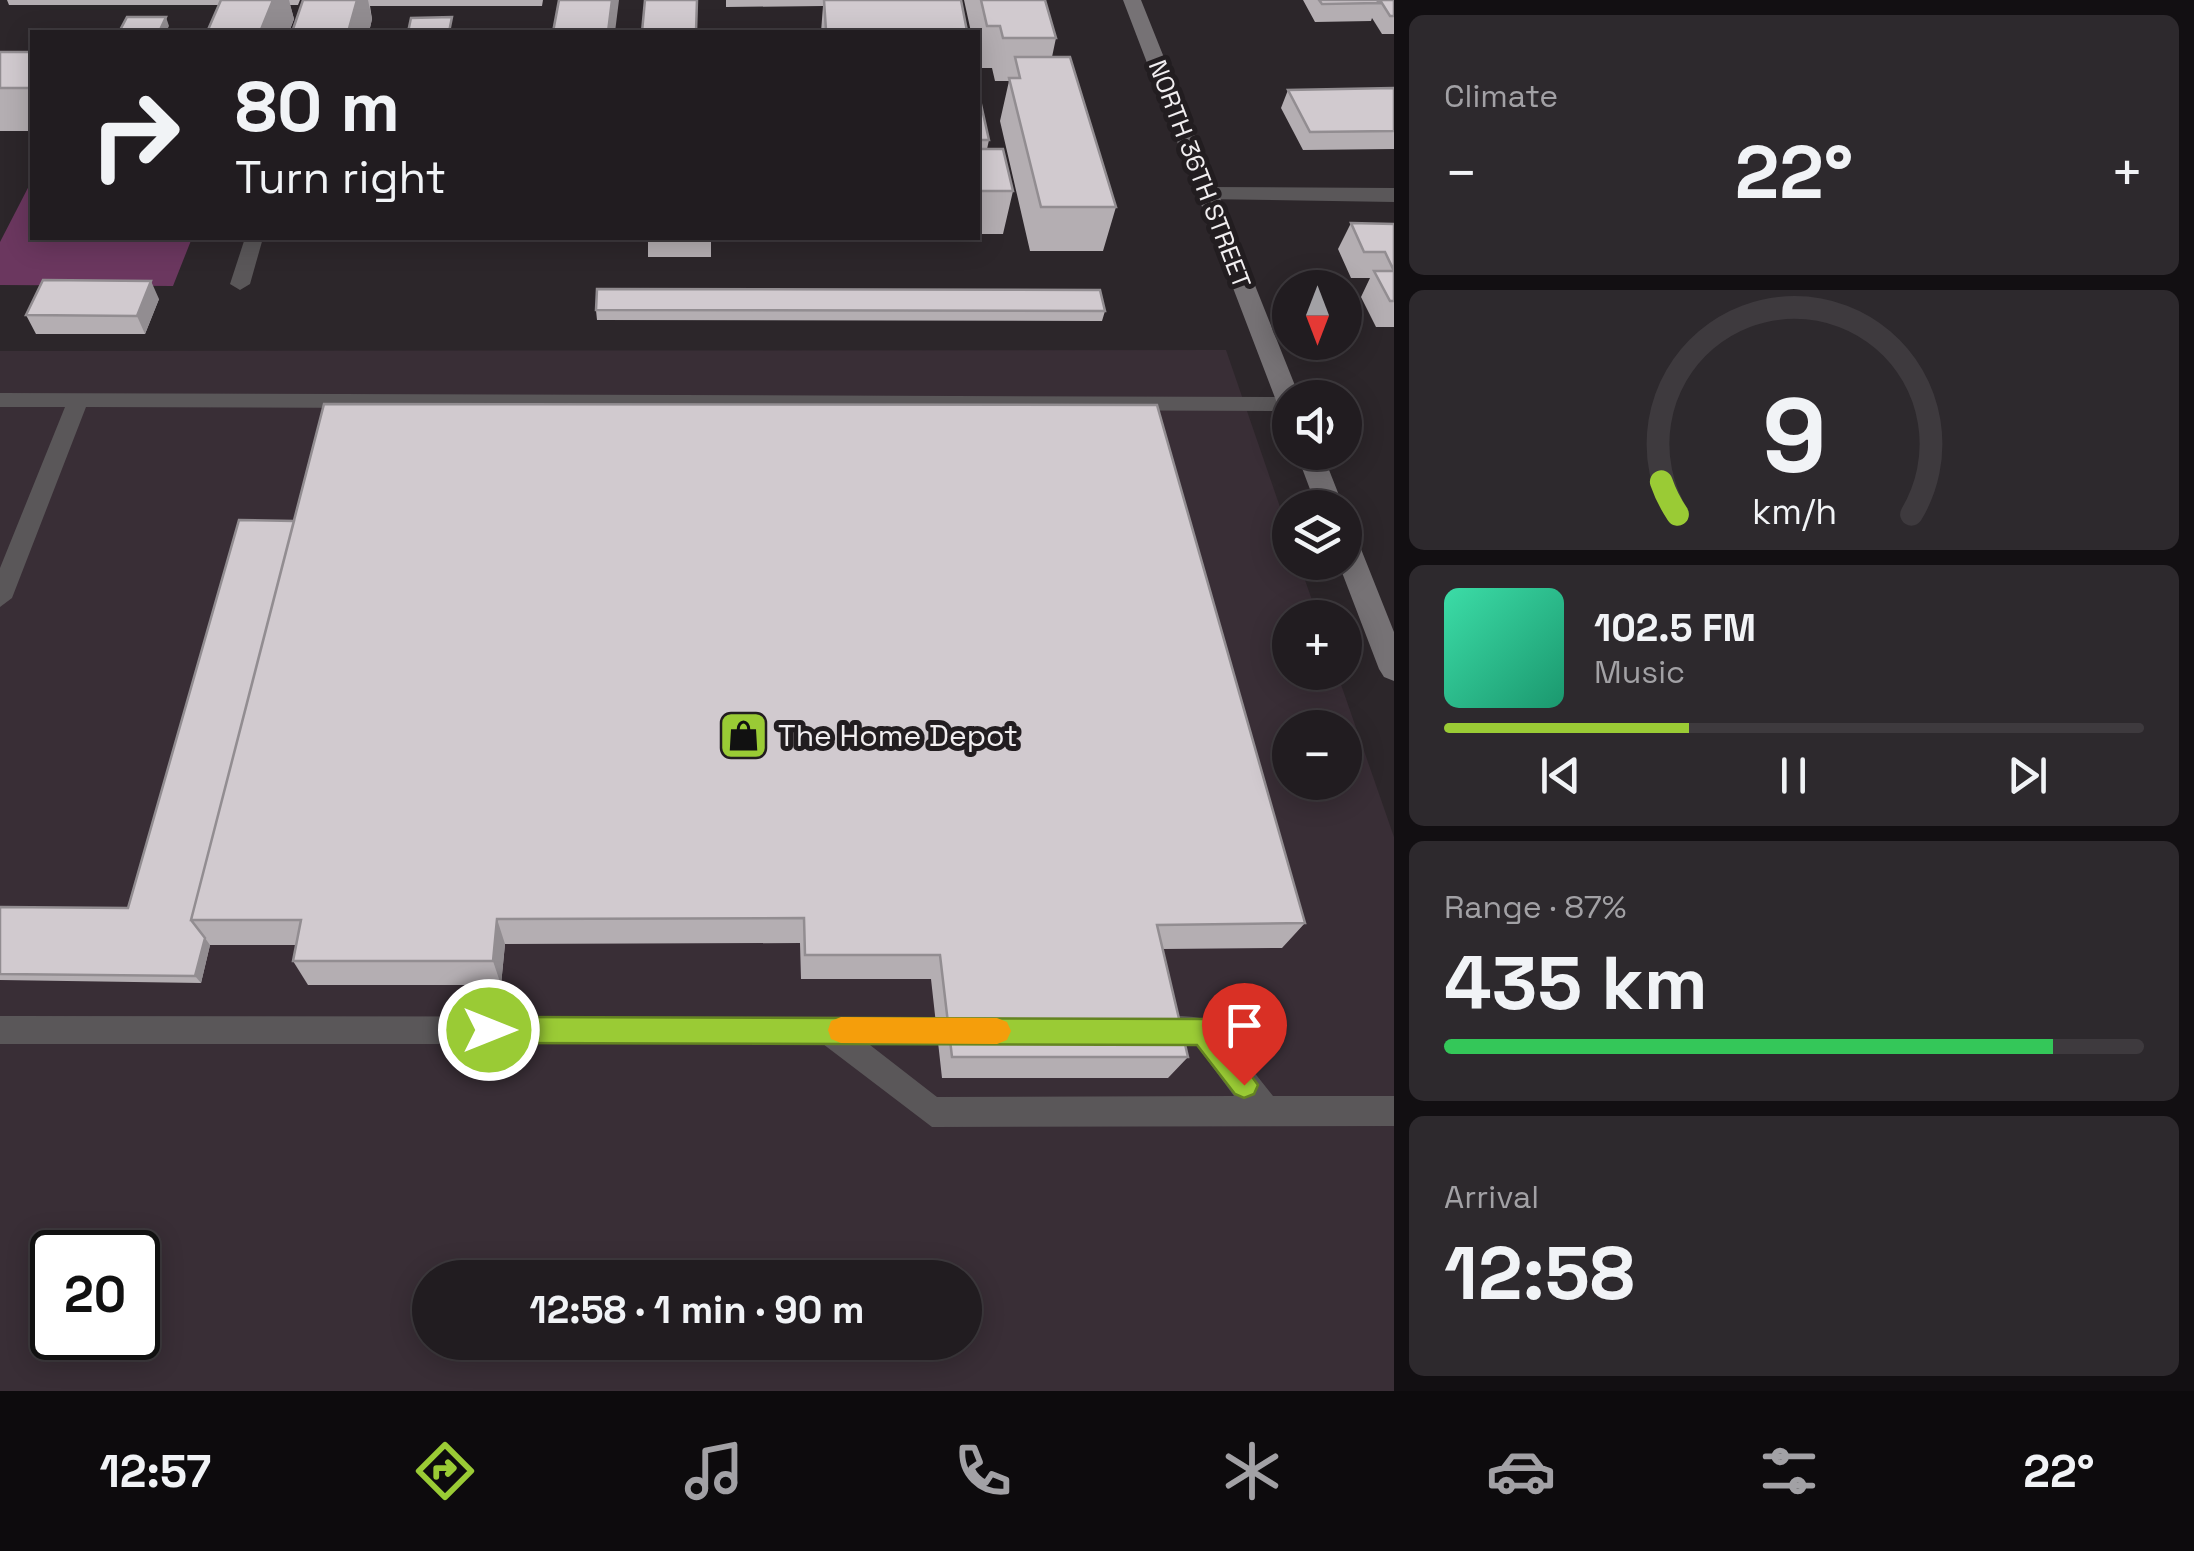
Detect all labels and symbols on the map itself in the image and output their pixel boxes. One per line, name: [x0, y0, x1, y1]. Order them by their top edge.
street label: NORTH 36TH STREET: [1142, 55, 1258, 293]
north arrow: [1272, 270, 1362, 360]
shop icon: The Home Depot: [717, 710, 769, 762]
place label: The Home Depot: [778, 716, 1018, 755]
position arrow: [437, 978, 541, 1082]
pin: [1202, 983, 1287, 1086]
speed limit sign: 20: [30, 1230, 160, 1360]

